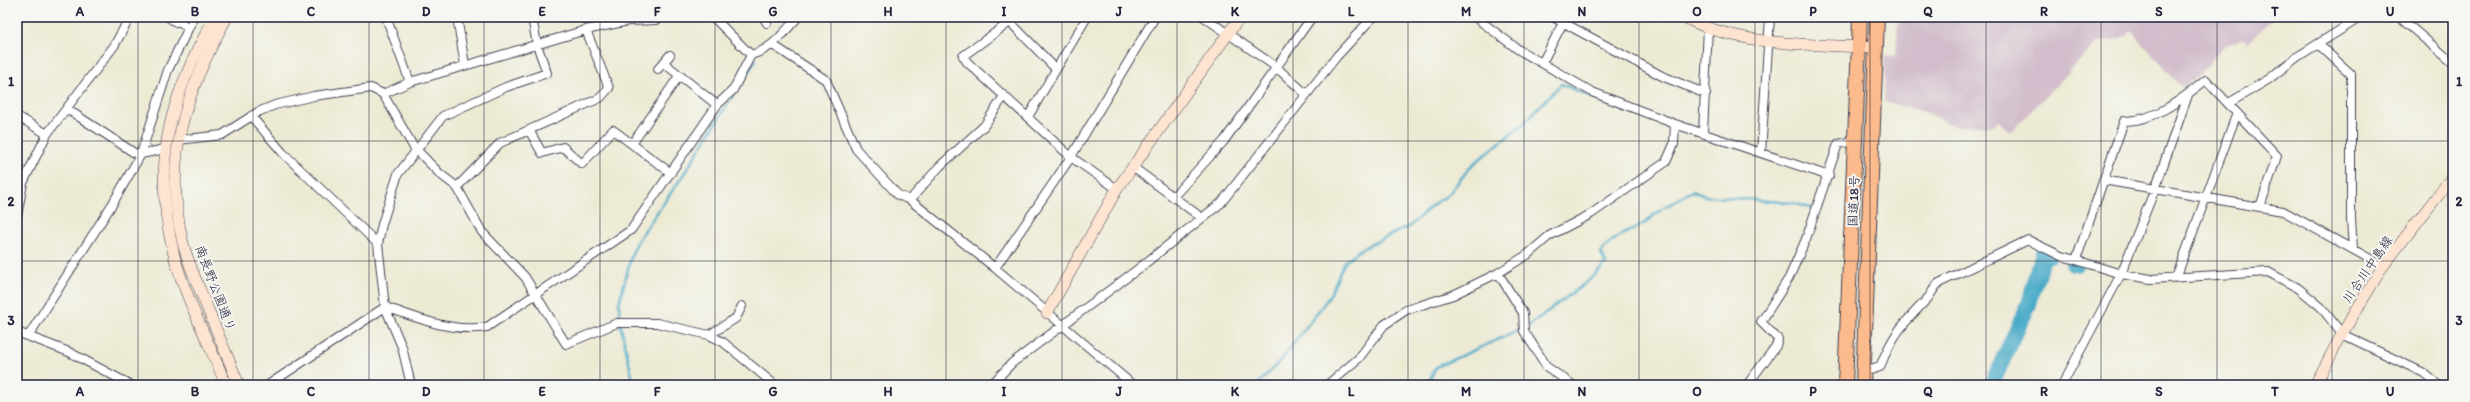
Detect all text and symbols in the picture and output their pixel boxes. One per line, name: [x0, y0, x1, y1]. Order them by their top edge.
text: A: [75, 4, 85, 19]
text: B: [191, 4, 200, 19]
text: C: [307, 4, 316, 19]
text: D: [422, 4, 431, 19]
text: E: [538, 4, 546, 19]
text: F: [654, 4, 661, 19]
text: G: [769, 4, 778, 19]
text: H: [884, 4, 893, 19]
text: I: [1002, 4, 1007, 19]
text: J: [1115, 4, 1123, 19]
text: K: [1231, 4, 1240, 19]
text: L: [1348, 4, 1355, 19]
text: M: [1461, 4, 1471, 19]
text: N: [1578, 4, 1587, 19]
text: O: [1692, 4, 1702, 19]
text: P: [1809, 4, 1817, 19]
text: Q: [1923, 4, 1933, 19]
text: R: [2040, 4, 2048, 19]
text: S: [2155, 4, 2163, 19]
text: T: [2270, 4, 2279, 19]
text: U: [2386, 4, 2395, 19]
text: 1: [8, 74, 14, 89]
text: 1: [2456, 74, 2462, 89]
street label: 国道18号: [1845, 175, 1862, 227]
text: 2: [8, 194, 15, 209]
text: 2: [2456, 194, 2463, 209]
street label: 川合川中島線: [2339, 232, 2396, 306]
street label: 南長野公園通り: [192, 243, 239, 333]
text: 3: [7, 313, 15, 328]
text: 3: [2455, 313, 2463, 328]
text: A: [75, 384, 85, 399]
text: B: [191, 384, 200, 399]
text: C: [307, 384, 316, 399]
text: D: [422, 384, 431, 399]
text: E: [538, 384, 546, 399]
text: F: [654, 384, 661, 399]
text: G: [769, 384, 778, 399]
text: H: [884, 384, 893, 399]
text: I: [1002, 384, 1007, 399]
text: J: [1115, 384, 1123, 399]
text: K: [1231, 384, 1240, 399]
text: L: [1348, 384, 1355, 399]
text: M: [1461, 384, 1471, 399]
text: N: [1578, 384, 1587, 399]
text: O: [1692, 384, 1702, 399]
text: P: [1809, 384, 1817, 399]
text: Q: [1923, 384, 1933, 399]
text: R: [2040, 384, 2048, 399]
text: S: [2155, 384, 2163, 399]
text: T: [2270, 384, 2279, 399]
text: U: [2386, 384, 2395, 399]

